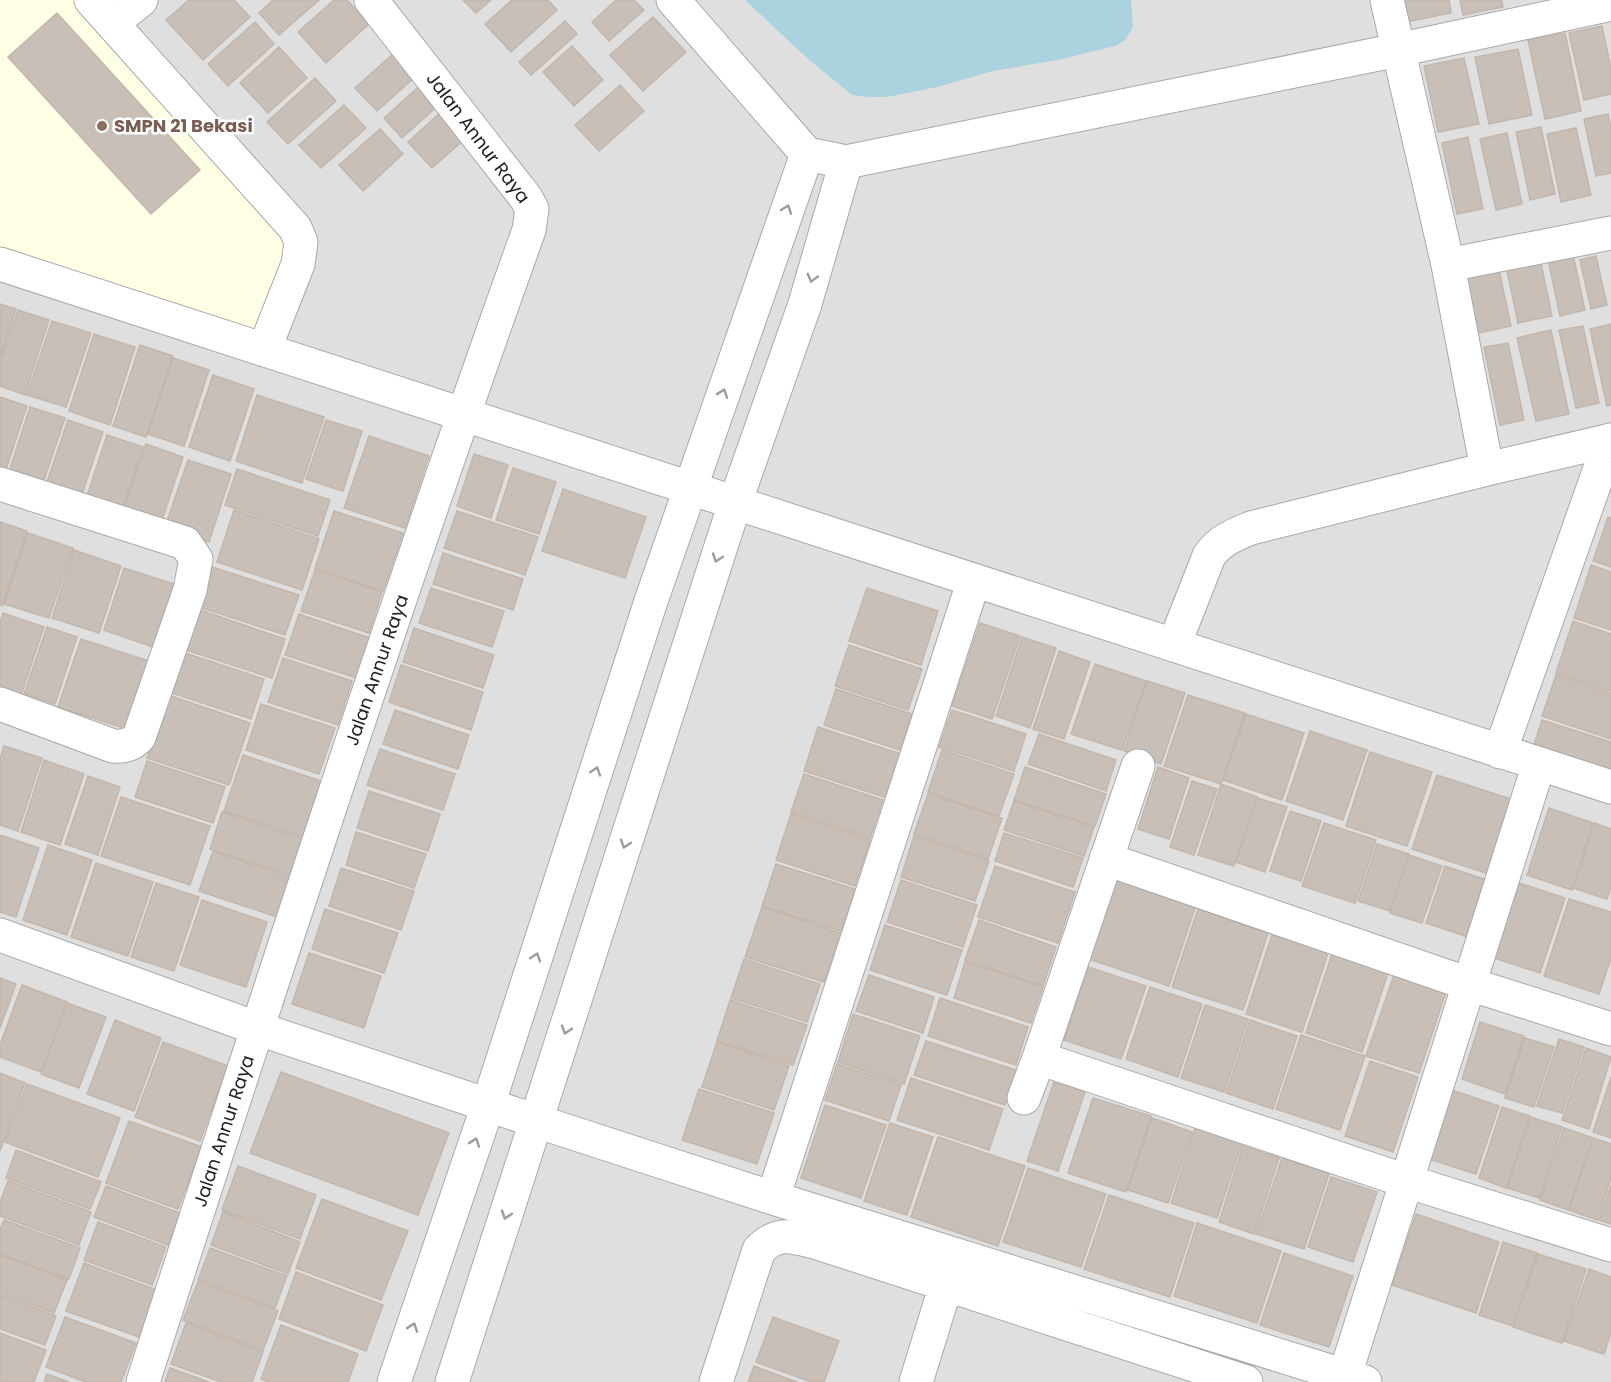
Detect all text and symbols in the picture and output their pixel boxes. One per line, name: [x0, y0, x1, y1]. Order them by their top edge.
street label: Jalan Annur Raya: [421, 67, 536, 208]
place label: SMPN 21 Bekasi: [114, 113, 253, 138]
marker: SMPN 21 Bekasi: [95, 119, 109, 133]
one-way arrow: [780, 204, 793, 215]
one-way arrow: [807, 272, 819, 283]
one-way arrow: [716, 389, 729, 399]
one-way arrow: [712, 552, 724, 563]
street label: Jalan Annur Raya: [339, 591, 414, 749]
one-way arrow: [588, 766, 601, 777]
one-way arrow: [620, 838, 633, 849]
one-way arrow: [528, 952, 541, 963]
one-way arrow: [561, 1024, 573, 1035]
street label: Jalan Annur Raya: [187, 1052, 260, 1210]
one-way arrow: [468, 1137, 481, 1148]
one-way arrow: [501, 1209, 513, 1220]
one-way arrow: [405, 1322, 418, 1333]

